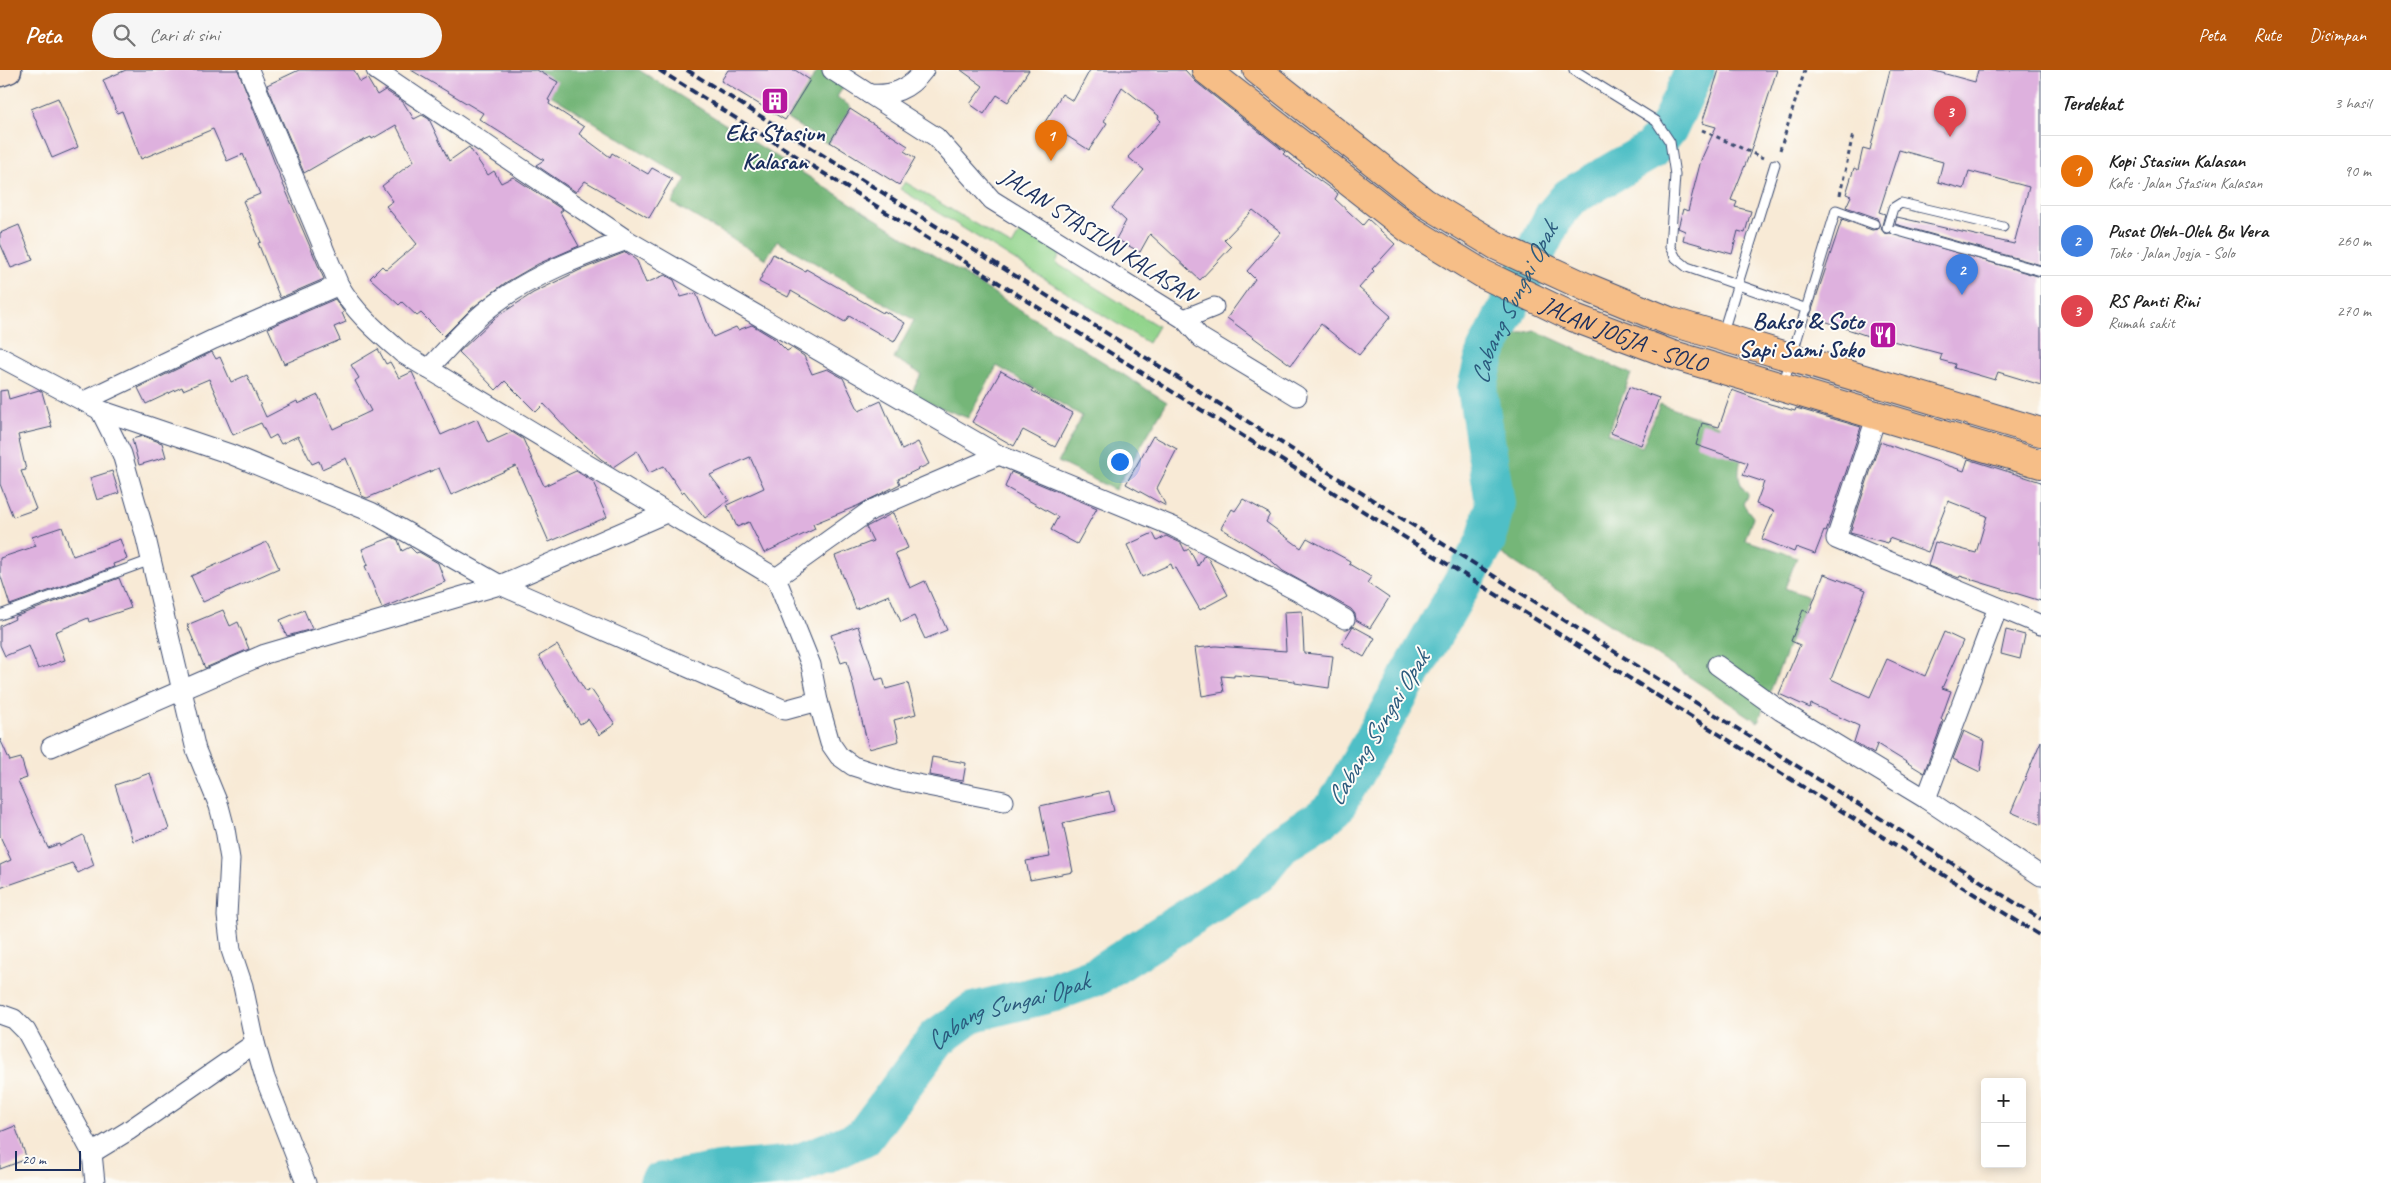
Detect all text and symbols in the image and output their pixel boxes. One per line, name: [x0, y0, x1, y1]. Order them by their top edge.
search box: [92, 13, 442, 58]
text: Peta: [25, 20, 62, 50]
icon: search: [110, 21, 138, 49]
text: Cari di sini: [150, 23, 220, 47]
text: Peta: [2199, 24, 2226, 46]
text: Rute: [2254, 24, 2281, 46]
text: Disimpan: [2309, 24, 2366, 46]
building icon: Eks Stasiun Kalasan: [760, 86, 790, 116]
text: Terdekat: [2061, 90, 2122, 116]
text: 3 hasil: [2334, 93, 2371, 113]
pin: 3: [1934, 96, 1966, 137]
place label: Eks Stasiun Kalasan: [725, 118, 826, 176]
pin: 1: [1035, 120, 1067, 161]
text: Kopi Stasiun Kalasan: [2108, 149, 2245, 173]
street label: JALAN STASIUN KALASAN: [994, 160, 1204, 311]
text: 1: [2073, 161, 2081, 181]
text: 90 m: [2344, 161, 2371, 181]
text: Kafe · Jalan Stasiun Kalasan: [2108, 173, 2263, 193]
water label: Cabang Sungai Opak: [1464, 214, 1567, 387]
text: Pusat Oleh-Oleh Bu Vera: [2108, 219, 2268, 243]
text: 2: [2073, 231, 2081, 251]
text: 260 m: [2337, 231, 2371, 251]
text: Toko · Jalan Jogja - Solo: [2108, 243, 2235, 263]
pin: 2: [1946, 254, 1978, 295]
street label: JALAN JOGJA - SOLO: [1535, 289, 1712, 380]
text: RS Panti Rini: [2108, 289, 2199, 313]
text: 3: [2073, 301, 2081, 321]
text: 270 m: [2337, 301, 2371, 321]
place label: Bakso & Soto Sapi Sami Soko: [1738, 306, 1866, 364]
text: Rumah sakit: [2108, 313, 2175, 333]
restaurant icon: Bakso & Soto Sapi Sami Soko: [1868, 320, 1898, 350]
your location: [1107, 449, 1133, 475]
water label: Cabang Sungai Opak: [1319, 641, 1439, 811]
water label: Cabang Sungai Opak: [918, 964, 1098, 1057]
map controls: [1981, 1078, 2026, 1168]
button: +: [1981, 1078, 2026, 1123]
button: −: [1981, 1123, 2026, 1168]
scale bar: [15, 1148, 81, 1171]
text: 20 m: [22, 1151, 46, 1168]

